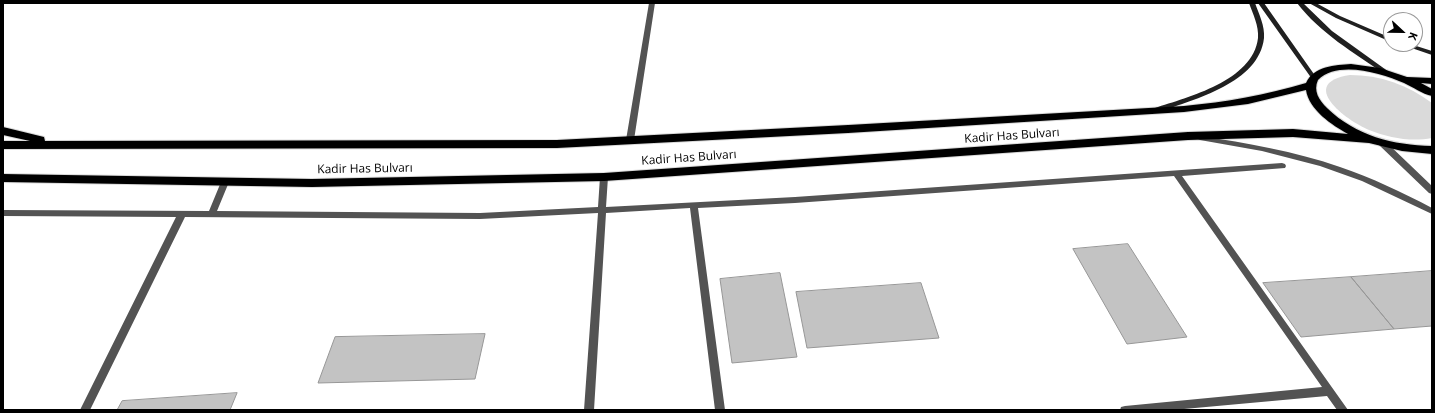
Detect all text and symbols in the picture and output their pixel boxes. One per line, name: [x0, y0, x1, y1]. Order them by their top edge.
north arrow: [1383, 12, 1423, 52]
text: K: [1405, 30, 1422, 43]
street label: Kadir Has Bulvarı: [964, 125, 1060, 147]
street label: Kadir Has Bulvarı: [641, 147, 737, 169]
street label: Kadir Has Bulvarı: [317, 161, 413, 177]

